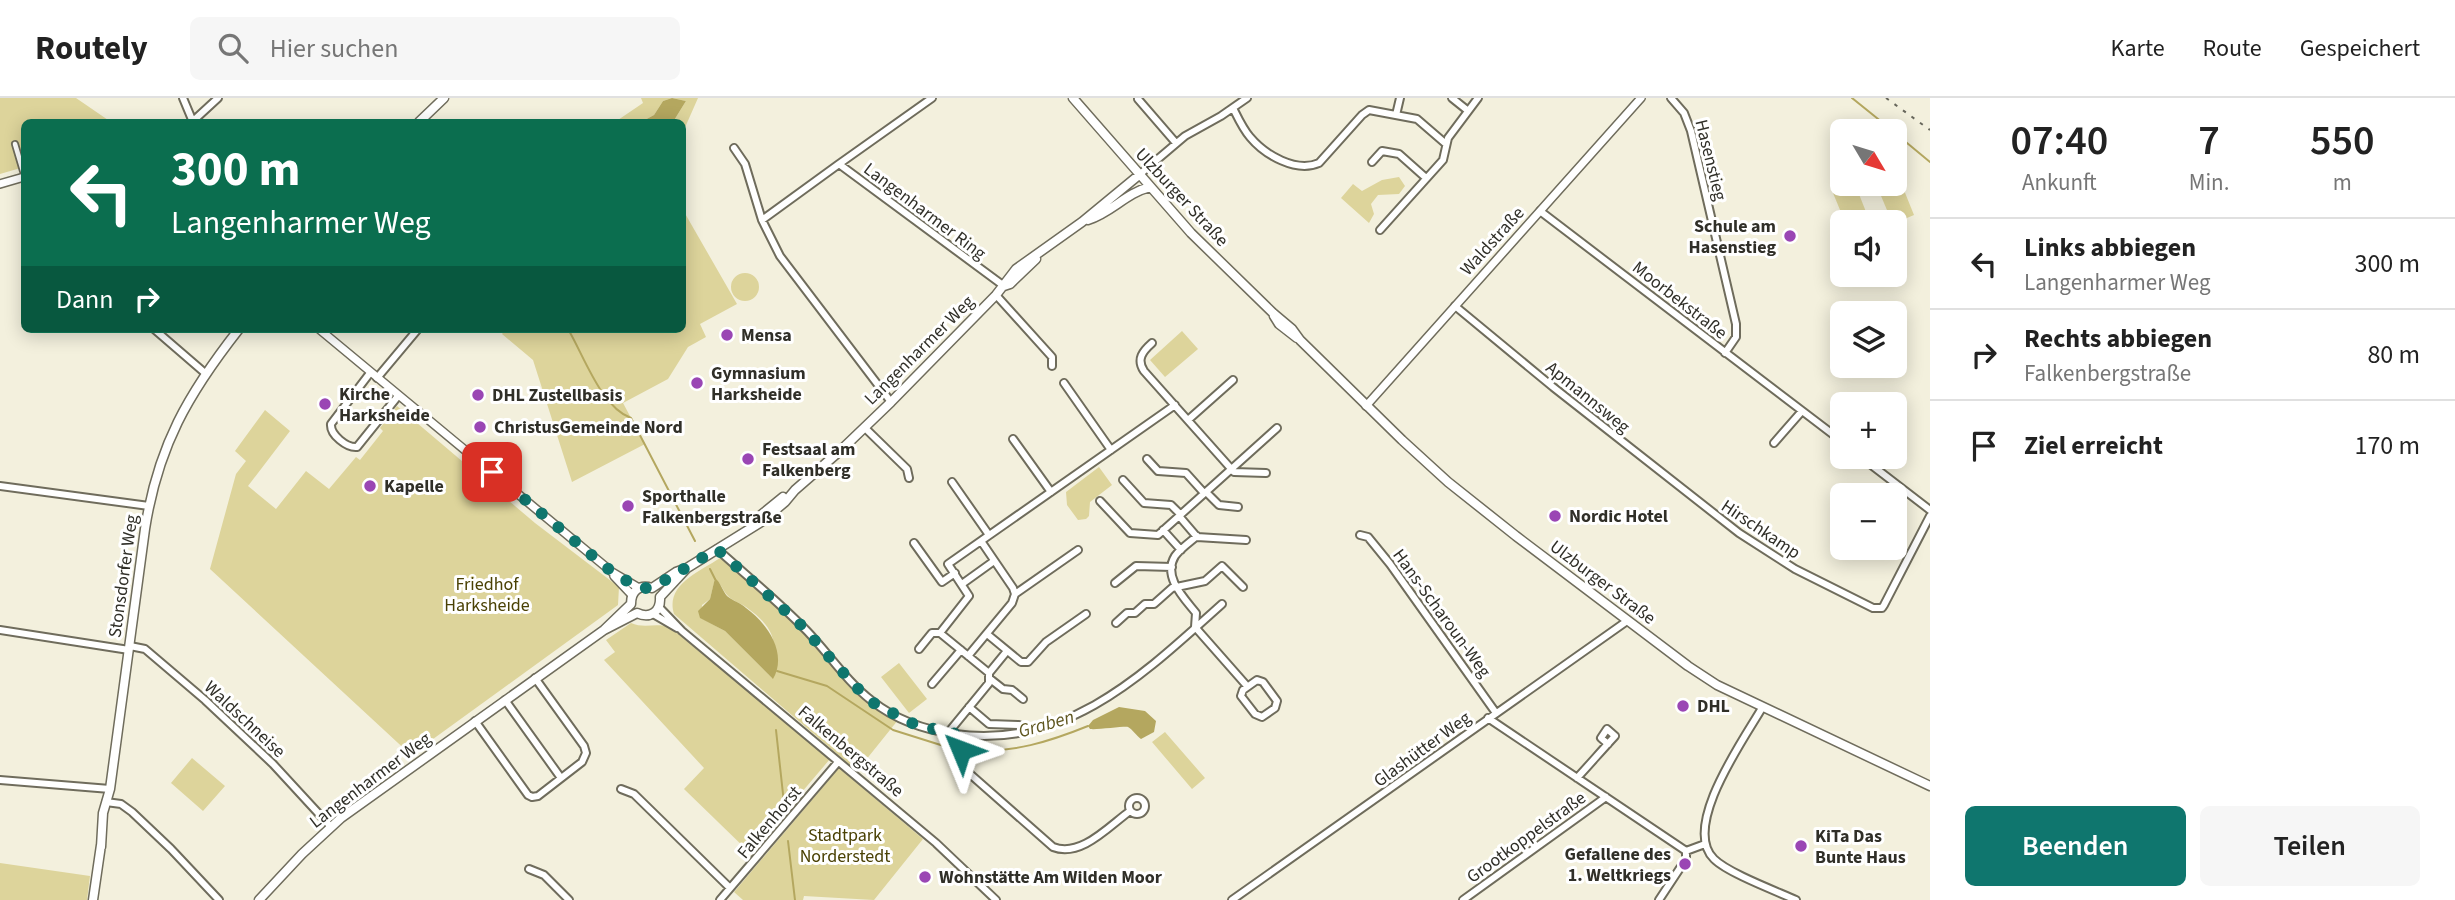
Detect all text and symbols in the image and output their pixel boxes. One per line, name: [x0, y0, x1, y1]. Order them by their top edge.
search box: [190, 17, 680, 80]
text: Routely: [35, 25, 148, 72]
icon: search: [214, 29, 252, 67]
text: Hier suchen: [270, 30, 398, 67]
text: Karte: [2111, 31, 2165, 66]
text: Route: [2203, 31, 2262, 66]
text: Gespeichert: [2300, 31, 2420, 66]
text: 07:40: [2010, 111, 2108, 171]
text: 7: [2198, 111, 2220, 171]
text: 550: [2310, 111, 2375, 171]
street label: Hasenstieg: [1688, 117, 1733, 203]
north arrow: [1830, 119, 1908, 196]
map controls: [1830, 119, 1907, 560]
text: 300 m: [171, 135, 300, 205]
street label: Ulzburger Straße: [1129, 142, 1234, 252]
icon: left: [56, 147, 147, 238]
street label: Langenharmer Ring: [858, 157, 991, 266]
text: Ankunft: [2022, 166, 2097, 199]
text: Min.: [2189, 166, 2229, 199]
text: m: [2333, 166, 2352, 199]
text: Langenharmer Weg: [171, 200, 431, 246]
street label: Waldstraße: [1455, 201, 1530, 281]
button: sound: [1830, 210, 1907, 287]
place label: Schule am Hasenstieg: [1689, 214, 1776, 260]
marker: Schule am Hasenstieg: [1782, 228, 1798, 244]
text: Links abbiegen: [2024, 229, 2196, 266]
icon: left: [1965, 245, 2003, 283]
text: 300 m: [2354, 245, 2420, 282]
street label: Moorbekstraße: [1627, 255, 1732, 345]
text: Langenharmer Weg: [2024, 266, 2211, 299]
icon: right: [128, 280, 166, 318]
text: Dann: [56, 281, 114, 318]
street label: Langenharmer Weg: [859, 290, 980, 411]
button: layers: [1830, 301, 1907, 378]
text: Rechts abbiegen: [2024, 320, 2212, 357]
place label: Mensa: [741, 323, 792, 348]
marker: Mensa: [719, 327, 735, 343]
icon: right: [1965, 336, 2003, 374]
text: 80 m: [2367, 336, 2420, 373]
street label: Apmannsweg: [1540, 356, 1635, 439]
text: Falkenbergstraße: [2024, 357, 2191, 390]
place label: Gymnasium Harksheide: [711, 361, 806, 407]
marker: Gymnasium Harksheide: [689, 375, 705, 391]
place label: Kirche Harksheide: [339, 382, 430, 428]
place label: DHL Zustellbasis: [492, 383, 623, 408]
marker: DHL Zustellbasis: [470, 387, 486, 403]
button: +: [1830, 392, 1907, 469]
marker: Kirche Harksheide: [317, 396, 333, 412]
place label: ChristusGemeinde Nord: [494, 415, 683, 440]
marker: ChristusGemeinde Nord: [472, 419, 488, 435]
icon: arrive: [1965, 427, 2003, 465]
text: Ziel erreicht: [2024, 427, 2163, 464]
text: 170 m: [2354, 427, 2420, 464]
place label: Festsaal am Falkenberg: [762, 437, 855, 483]
pin: [462, 442, 522, 502]
marker: Festsaal am Falkenberg: [740, 451, 756, 467]
icon: arrive: [473, 453, 511, 491]
place label: Kapelle: [384, 474, 444, 499]
marker: Kapelle: [362, 478, 378, 494]
button: −: [1830, 483, 1907, 560]
place label: Sporthalle Falkenbergstraße: [642, 484, 782, 530]
street label: Hirschkamp: [1716, 494, 1805, 565]
marker: Sporthalle Falkenbergstraße: [620, 498, 636, 514]
place label: Nordic Hotel: [1569, 504, 1668, 529]
marker: Nordic Hotel: [1547, 508, 1563, 524]
street label: Stonsdorfer Weg: [102, 513, 145, 639]
street label: Ulzburger Straße: [1545, 534, 1661, 631]
street label: Hans-Scharoun-Weg: [1386, 544, 1497, 683]
park label: Friedhof Harksheide: [444, 572, 530, 618]
street label: Waldschneise: [199, 675, 291, 764]
place label: DHL: [1697, 694, 1730, 719]
marker: DHL: [1675, 698, 1691, 714]
street label: Falkenbergstraße: [793, 700, 909, 803]
water label: Graben: [1015, 704, 1078, 745]
street label: Glashütter Weg: [1369, 706, 1476, 793]
position arrow: [924, 713, 998, 787]
street label: Langenharmer Weg: [304, 726, 436, 834]
street label: Falkenhorst: [731, 780, 807, 864]
street label: Grootkoppelstraße: [1462, 786, 1591, 889]
button: Beenden: [1965, 806, 2186, 886]
button: Teilen: [2200, 806, 2420, 886]
park label: Stadtpark Norderstedt: [800, 823, 890, 869]
place label: KiTa Das Bunte Haus: [1815, 824, 1906, 870]
marker: KiTa Das Bunte Haus: [1793, 838, 1809, 854]
place label: Gefallene des 1. Weltkriegs: [1565, 842, 1671, 888]
marker: Gefallene des 1. Weltkriegs: [1677, 856, 1693, 872]
place label: Wohnstätte Am Wilden Moor: [939, 865, 1163, 890]
marker: Wohnstätte Am Wilden Moor: [917, 869, 933, 885]

